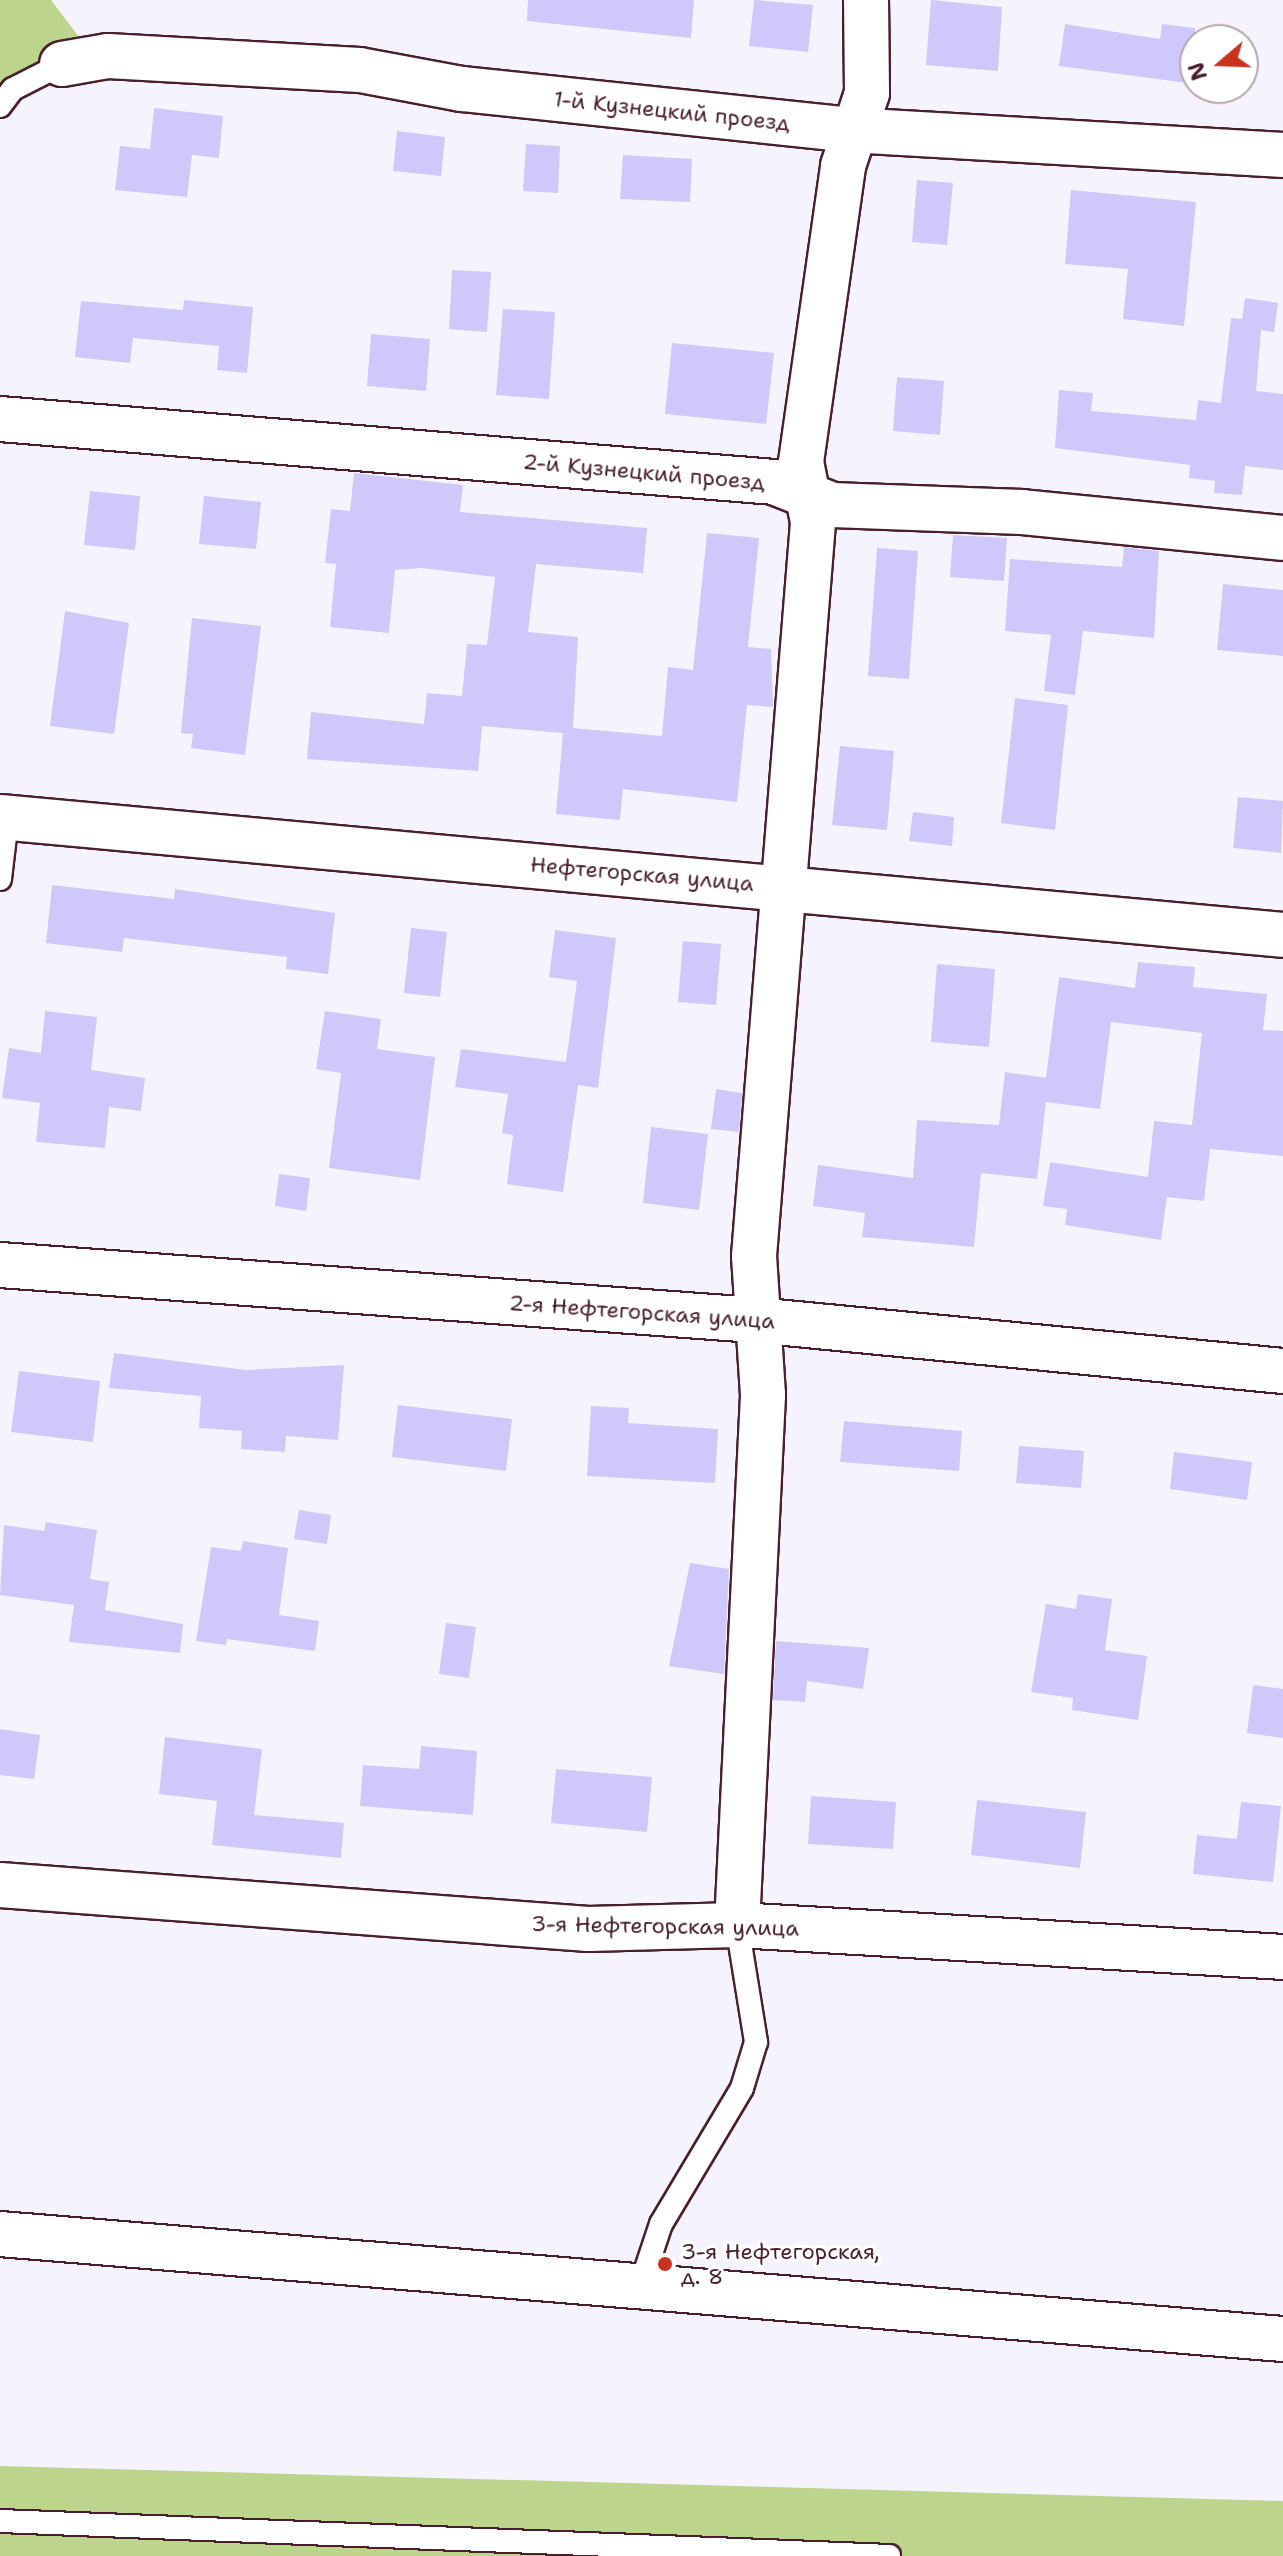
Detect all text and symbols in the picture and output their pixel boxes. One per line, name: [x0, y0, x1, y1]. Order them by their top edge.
north arrow: [1179, 24, 1259, 104]
text: N: [1181, 58, 1214, 84]
street label: 1-й Кузнецкий проезд: [552, 85, 792, 137]
street label: 2-й Кузнецкий проезд: [522, 448, 766, 496]
street label: Нефтегорская улица: [529, 851, 755, 897]
street label: 2-я Нефтегорская улица: [508, 1290, 776, 1334]
street label: 3-я Нефтегорская улица: [531, 1910, 799, 1942]
place label: 3-я Нефтегорская, д. 8: [681, 2238, 880, 2290]
marker: 3-я Нефтегорская, д. 8: [656, 2255, 674, 2273]

